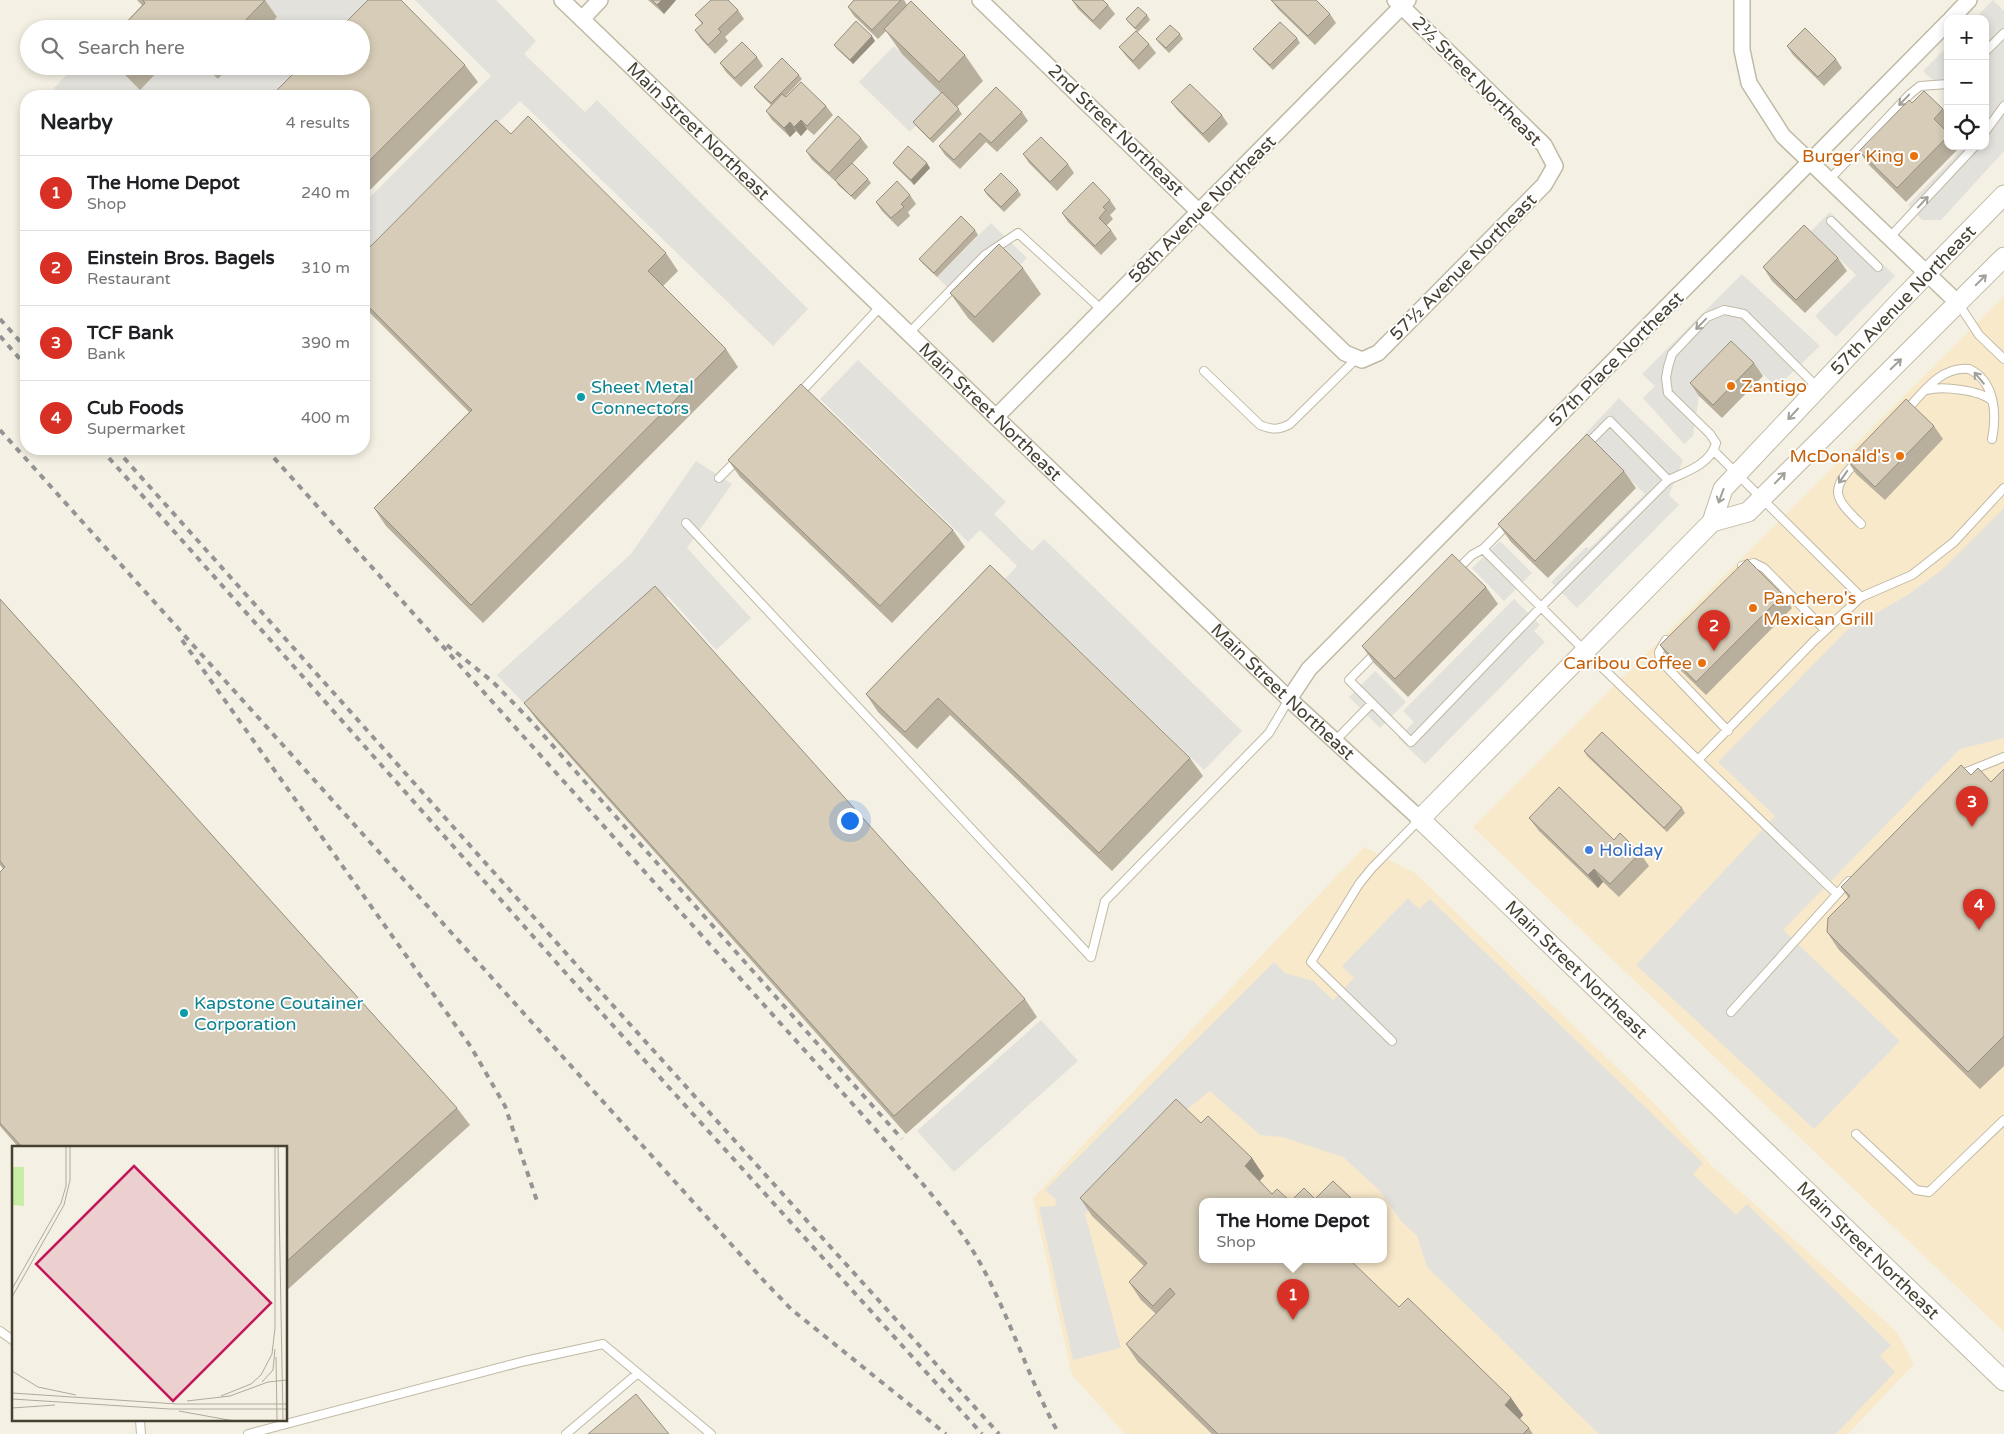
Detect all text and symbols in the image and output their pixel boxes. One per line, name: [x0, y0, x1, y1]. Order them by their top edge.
street label: 2½ Street Northeast: [1408, 12, 1547, 151]
map controls: [1944, 15, 1989, 150]
button: +: [1944, 15, 1989, 60]
search box: [20, 20, 370, 75]
icon: search: [38, 34, 66, 62]
text: Search here: [78, 37, 185, 59]
street label: Main Street Northeast: [622, 57, 774, 205]
street label: 2nd Street Northeast: [1044, 60, 1188, 201]
button: −: [1944, 60, 1989, 105]
one-way arrow: [1898, 94, 1910, 106]
button: locate: [1944, 105, 1989, 150]
text: Nearby: [40, 110, 113, 135]
text: 4 results: [286, 113, 350, 133]
street label: 58th Avenue Northeast: [1124, 130, 1281, 287]
place label: Burger King: [1802, 145, 1904, 167]
marker: Burger King: [1908, 150, 1920, 162]
text: The Home Depot: [87, 172, 240, 194]
text: 1: [51, 183, 61, 203]
text: 240 m: [301, 183, 350, 203]
street label: 57½ Avenue Northeast: [1385, 189, 1541, 345]
text: Shop: [87, 194, 126, 214]
one-way arrow: [1917, 195, 1929, 208]
street label: 57th Avenue Northeast: [1826, 220, 1980, 380]
text: Einstein Bros. Bagels: [87, 247, 275, 269]
text: 2: [51, 258, 61, 278]
text: 310 m: [301, 258, 350, 278]
text: Restaurant: [87, 269, 171, 289]
one-way arrow: [1975, 274, 1987, 286]
street label: 57th Place Northeast: [1544, 287, 1688, 431]
one-way arrow: [1695, 318, 1707, 331]
text: TCF Bank: [87, 322, 174, 344]
text: 3: [51, 333, 61, 353]
text: 390 m: [301, 333, 350, 353]
street label: Main Street Northeast: [914, 338, 1066, 485]
text: Bank: [87, 344, 126, 364]
one-way arrow: [1890, 358, 1902, 370]
one-way arrow: [1974, 371, 1985, 384]
place label: Zantigo: [1741, 375, 1807, 397]
place label: Sheet Metal Connectors: [591, 376, 694, 419]
marker: Zantigo: [1725, 380, 1737, 392]
marker: Sheet Metal Connectors: [575, 391, 587, 403]
text: Cub Foods: [87, 397, 184, 419]
text: 4: [51, 408, 61, 428]
text: 400 m: [301, 408, 350, 428]
one-way arrow: [1787, 408, 1799, 420]
text: Supermarket: [87, 419, 185, 439]
place label: McDonald's: [1790, 445, 1890, 467]
marker: McDonald's: [1894, 450, 1906, 462]
one-way arrow: [1838, 470, 1849, 484]
one-way arrow: [1774, 472, 1786, 485]
one-way arrow: [1716, 488, 1725, 503]
place label: Panchero's Mexican Grill: [1763, 587, 1874, 630]
marker: Panchero's Mexican Grill: [1747, 602, 1759, 614]
pin: 2: [1698, 610, 1730, 651]
street label: Main Street Northeast: [1206, 619, 1359, 765]
place label: Caribou Coffee: [1563, 652, 1692, 674]
marker: Caribou Coffee: [1696, 657, 1708, 669]
pin: 3: [1956, 786, 1988, 827]
your location: [837, 808, 863, 834]
place label: Holiday: [1599, 839, 1664, 861]
marker: Holiday: [1583, 844, 1595, 856]
pin: 4: [1963, 889, 1995, 930]
street label: Main Street Northeast: [1500, 896, 1652, 1043]
place label: Kapstone Coutainer Corporation: [194, 992, 363, 1035]
marker: Kapstone Coutainer Corporation: [178, 1007, 190, 1019]
inset map: [12, 1146, 288, 1422]
street label: Main Street Northeast: [1792, 1177, 1944, 1324]
popup: [1199, 1198, 1387, 1263]
text: The Home Depot: [1217, 1210, 1369, 1232]
text: Shop: [1217, 1232, 1256, 1252]
pin: 1: [1277, 1279, 1309, 1320]

